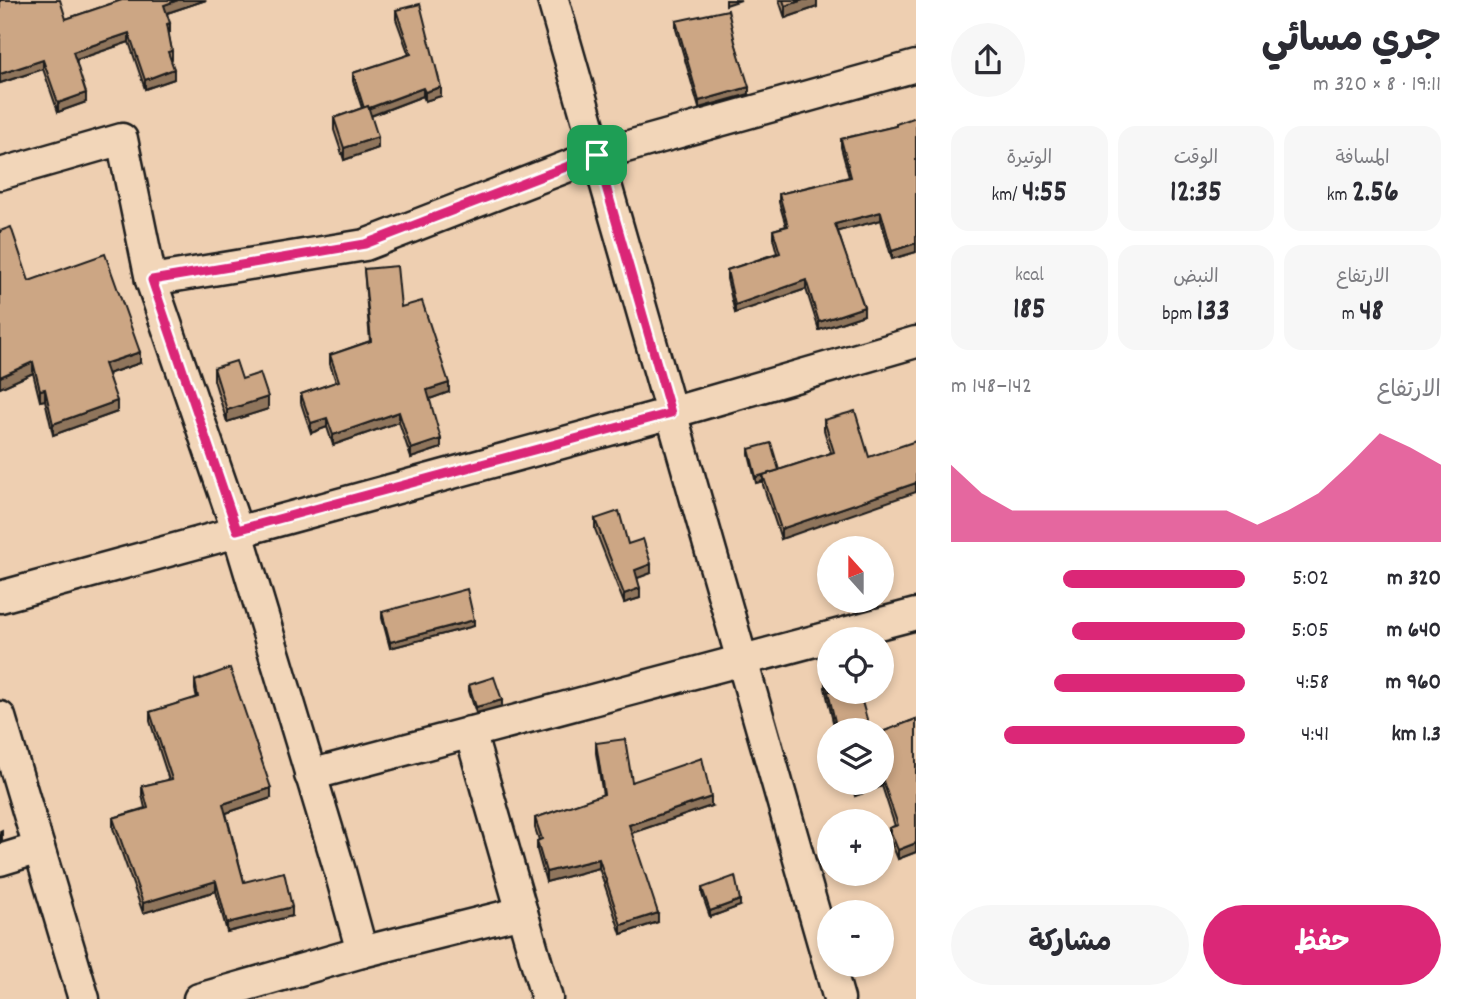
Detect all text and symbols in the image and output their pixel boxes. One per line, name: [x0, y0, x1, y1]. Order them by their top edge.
text: جري مسائي: [1262, 15, 1441, 70]
button: share: [951, 23, 1025, 97]
text: 19:11 · 8 × 320 m: [1313, 69, 1441, 102]
pin: [567, 125, 627, 185]
icon: arrive: [578, 136, 616, 174]
text: الوتيرة: [1006, 146, 1052, 173]
text: الوقت: [1174, 146, 1218, 173]
text: المسافة: [1336, 146, 1390, 173]
text: 4:55: [1022, 173, 1067, 216]
text: 12:35: [1170, 173, 1222, 216]
text: 2.56: [1352, 173, 1399, 216]
text: /km: [991, 183, 1022, 210]
text: km: [1327, 183, 1352, 210]
text: kcal: [1015, 263, 1044, 290]
text: النبض: [1173, 265, 1219, 292]
text: الارتفاع: [1336, 265, 1389, 292]
text: 185: [1013, 290, 1046, 333]
text: 133: [1197, 292, 1230, 335]
text: 48: [1359, 292, 1384, 335]
text: bpm: [1162, 302, 1197, 329]
text: m: [1342, 302, 1359, 329]
text: 142–148 m: [951, 371, 1032, 404]
text: الارتفاع: [1377, 375, 1441, 408]
north arrow: [817, 536, 894, 612]
map controls: [817, 536, 894, 977]
text: 5:02: [1292, 563, 1329, 596]
text: 320 m: [1387, 563, 1441, 596]
text: 5:05: [1291, 615, 1329, 648]
text: 640 m: [1387, 615, 1441, 648]
button: locate: [817, 627, 894, 704]
text: 4:58: [1296, 667, 1329, 700]
text: 960 m: [1386, 667, 1441, 700]
button: layers: [817, 718, 894, 795]
text: 4:41: [1301, 719, 1329, 752]
text: 1.3 km: [1391, 719, 1441, 752]
button: +: [817, 809, 894, 886]
button: −: [817, 900, 894, 977]
button: مشاركة: [951, 905, 1189, 985]
button: حفظ: [1203, 905, 1441, 985]

